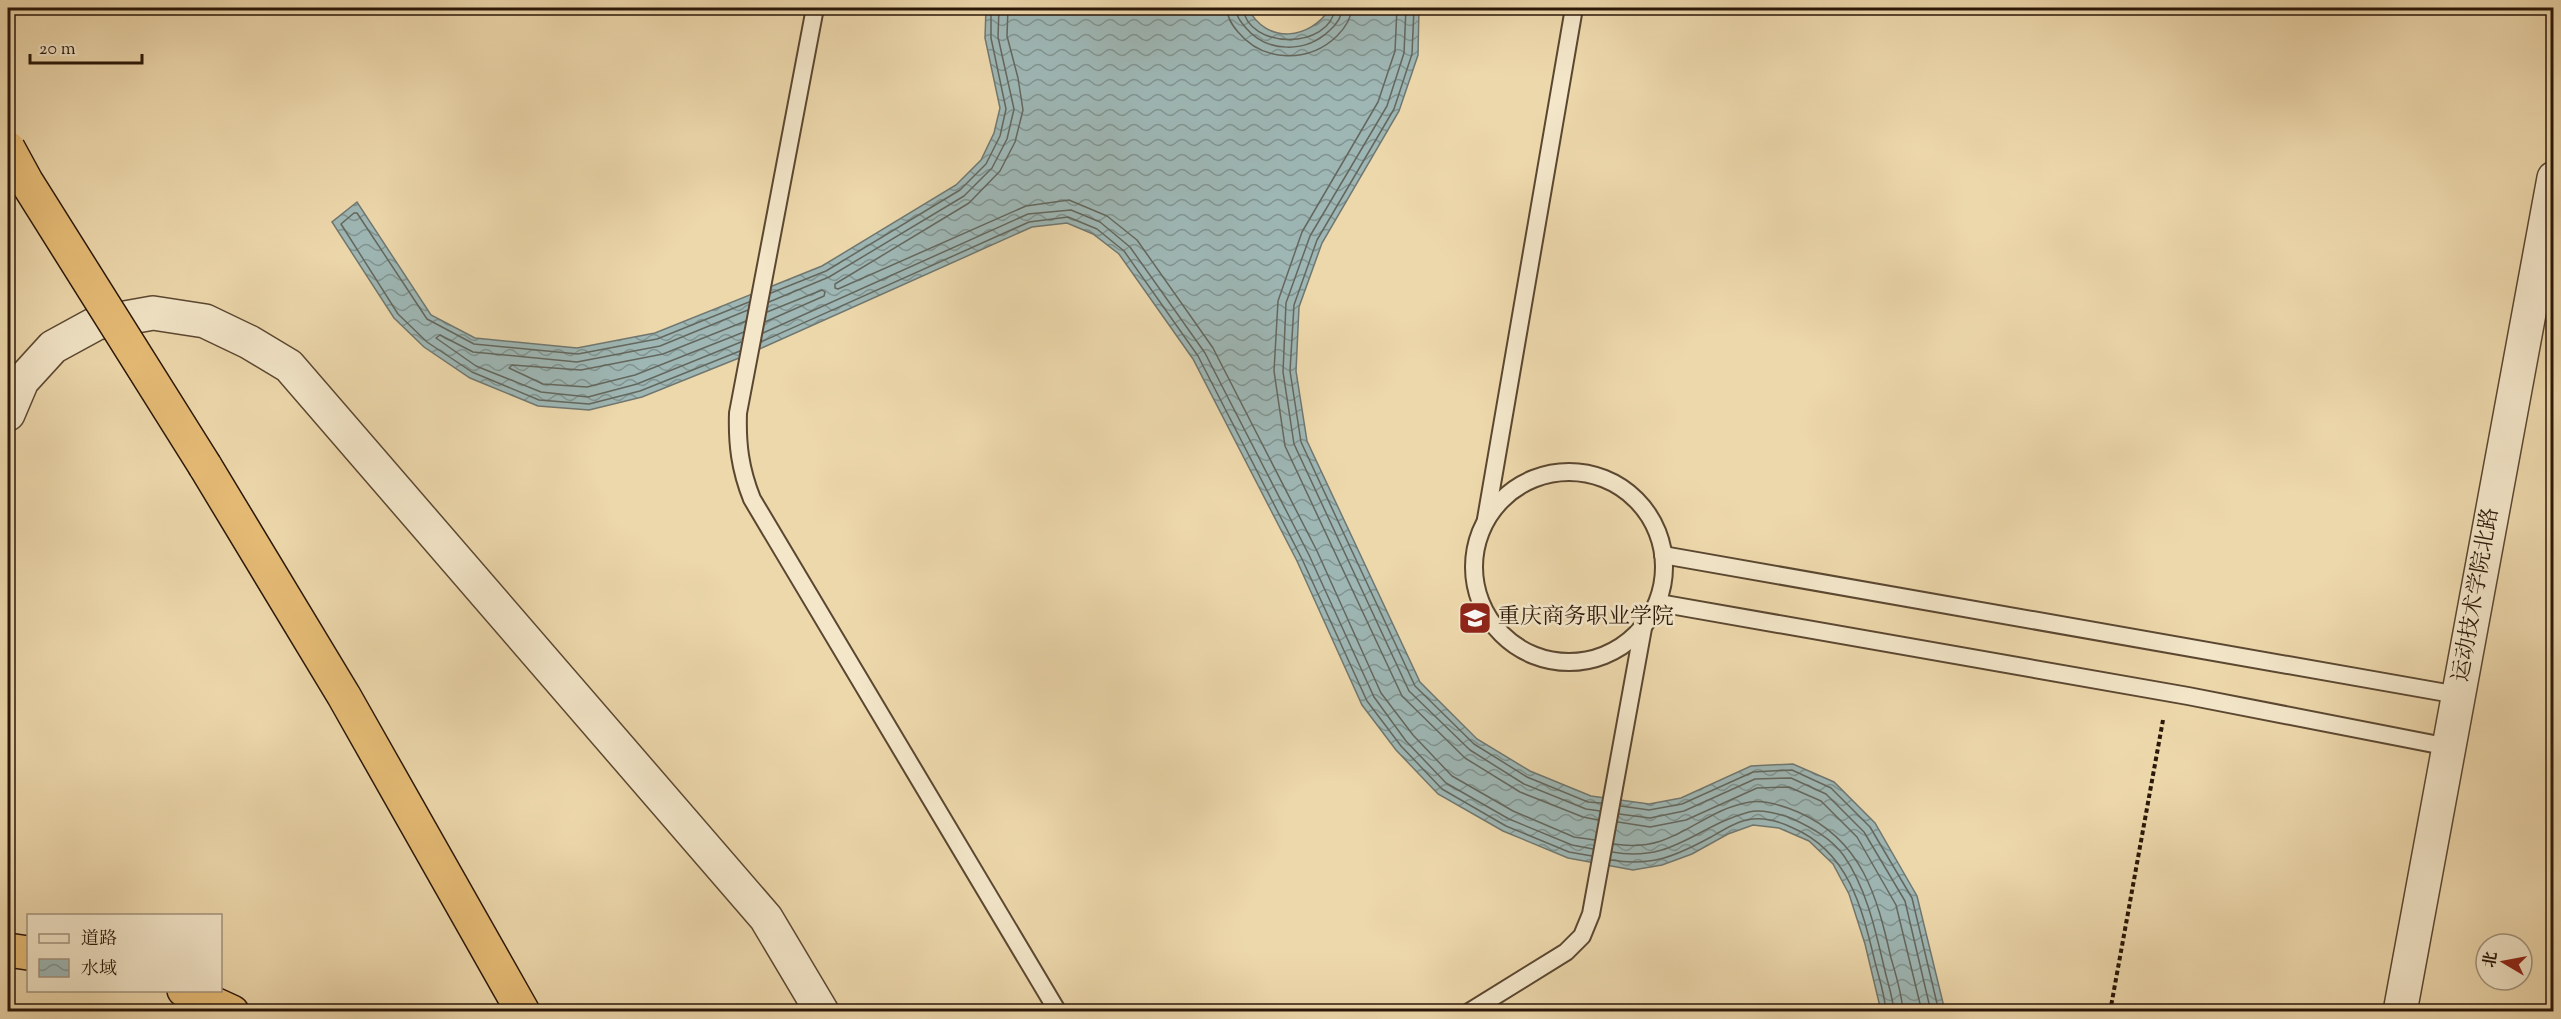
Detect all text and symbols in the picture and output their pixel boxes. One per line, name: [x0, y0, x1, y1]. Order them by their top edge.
scale bar: [30, 27, 142, 65]
text: 20 m: [39, 37, 76, 63]
street label: 运动技术学院北路: [2446, 506, 2508, 684]
school or university icon: 重庆商务职业学院: [1457, 600, 1493, 636]
place label: 重庆商务职业学院: [1498, 602, 1674, 634]
legend: [27, 914, 222, 992]
text: 道路: [81, 927, 117, 953]
north arrow: [2474, 932, 2534, 992]
text: 北: [2479, 950, 2504, 970]
text: 水域: [81, 957, 117, 983]

